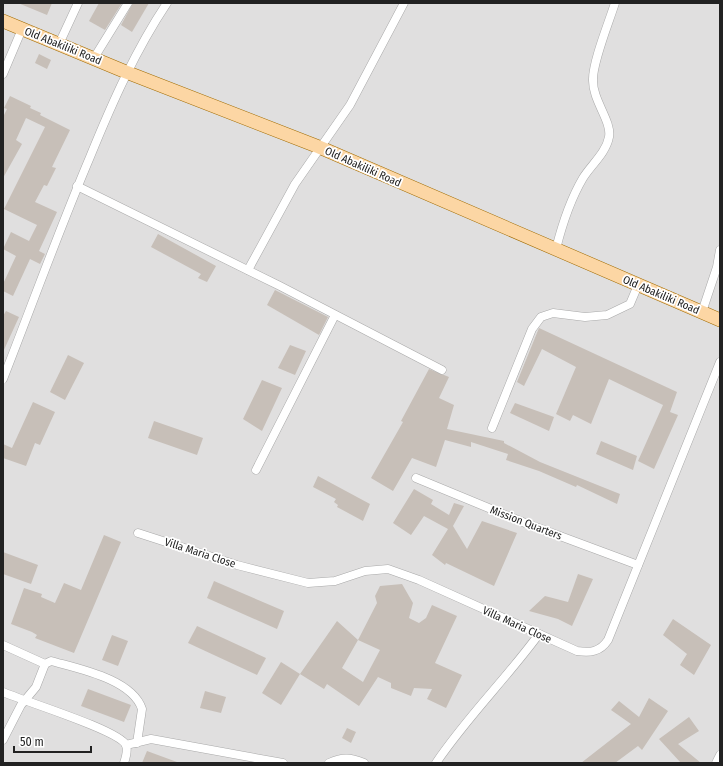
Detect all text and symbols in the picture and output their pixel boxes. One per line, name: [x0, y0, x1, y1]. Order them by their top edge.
street label: Old Abakiliki Road: [23, 25, 103, 67]
street label: Old Abakiliki Road: [323, 144, 403, 190]
street label: Old Abakiliki Road: [621, 273, 701, 317]
street label: Mission Quarters: [488, 503, 564, 543]
street label: Villa Maria Close: [163, 535, 237, 571]
street label: Villa Maria Close: [480, 604, 554, 646]
scale bar: [14, 728, 91, 754]
text: 50 m: [20, 735, 44, 749]

